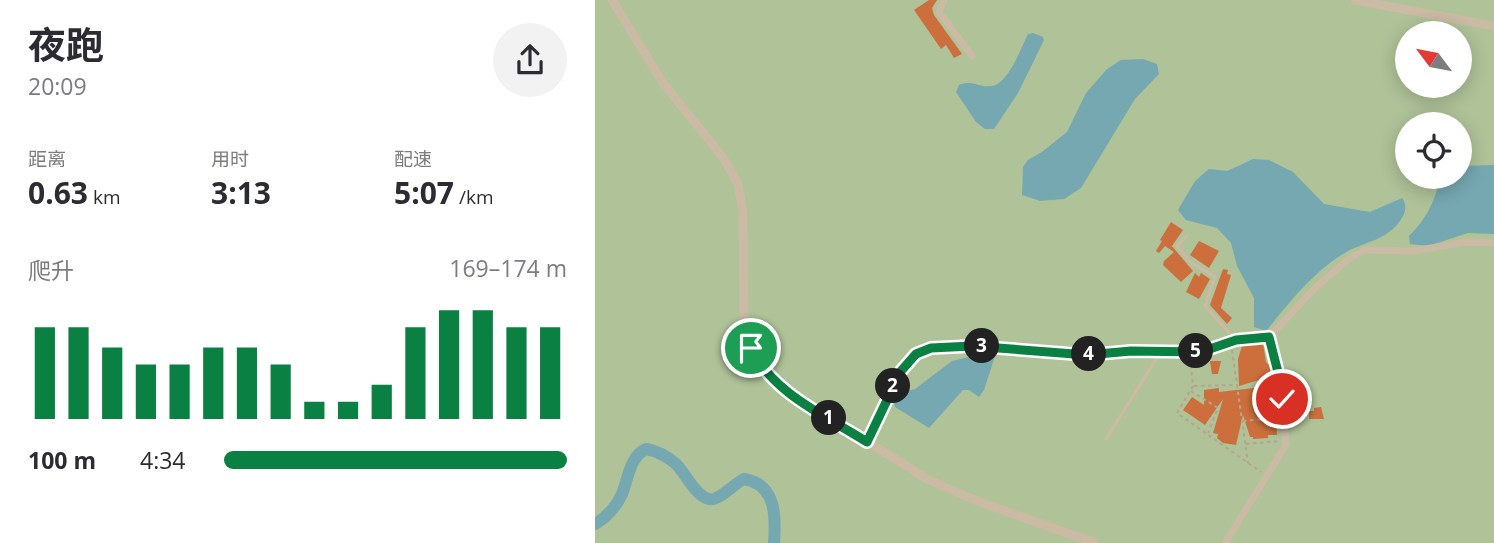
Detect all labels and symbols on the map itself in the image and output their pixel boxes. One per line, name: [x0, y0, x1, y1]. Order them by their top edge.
north arrow: [1395, 21, 1472, 98]
pin: [721, 318, 781, 378]
pin: 3: [965, 328, 999, 364]
pin: 5: [1179, 334, 1213, 368]
pin: 4: [1071, 336, 1107, 372]
pin: 2: [875, 368, 911, 404]
pin: [1252, 369, 1312, 429]
pin: 1: [811, 400, 847, 436]

